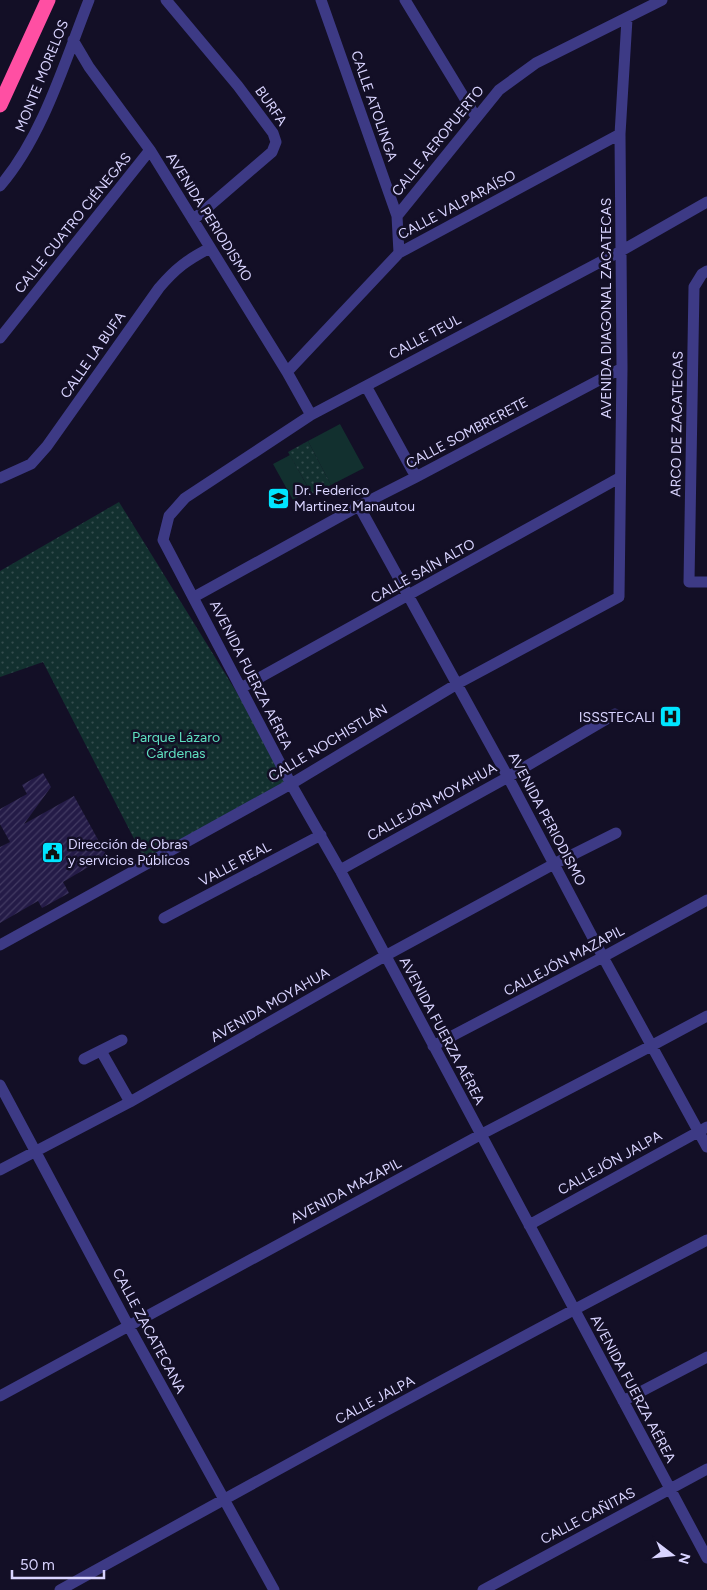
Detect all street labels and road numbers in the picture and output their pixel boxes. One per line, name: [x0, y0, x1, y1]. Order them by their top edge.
street label: MONTE MORELOS: [12, 18, 72, 134]
street label: CALLE ATOLINGA: [347, 49, 401, 164]
street label: CALLE AEROPUERTO: [388, 82, 488, 200]
street label: BURFA: [251, 83, 291, 129]
street label: CALLE CUATRO CIÉNEGAS: [11, 149, 135, 297]
street label: AVENIDA PERIODISMO: [162, 149, 256, 285]
street label: CALLE VALPARAÍSO: [395, 167, 519, 243]
street label: AVENIDA DIAGONAL ZACATECAS: [598, 198, 615, 418]
street label: CALLE LA BUFA: [57, 308, 129, 402]
street label: CALLE TEUL: [386, 311, 465, 363]
street label: ARCO DE ZACATECAS: [667, 351, 687, 497]
street label: CALLE SOMBRERETE: [403, 394, 531, 472]
street label: CALLE SAÍN ALTO: [368, 535, 478, 607]
street label: AVENIDA FUERZA AÉREA: [206, 598, 296, 753]
street label: CALLE NOCHISTLÁN: [265, 701, 391, 785]
street label: AVENIDA PERIODISMO: [505, 749, 589, 889]
street label: CALLEJÓN MOYAHUA: [364, 759, 500, 845]
street label: VALLE REAL: [196, 838, 274, 890]
street label: CALLEJÓN MAZAPIL: [501, 922, 628, 1000]
street label: AVENIDA FUERZA AÉREA: [396, 954, 488, 1108]
street label: AVENIDA MOYAHUA: [208, 964, 333, 1046]
street label: CALLEJÓN JALPA: [555, 1127, 665, 1199]
street label: AVENIDA MAZAPIL: [288, 1154, 405, 1227]
street label: CALLE ZACATECANA: [109, 1265, 189, 1397]
street label: AVENIDA FUERZA AÉREA: [587, 1312, 679, 1466]
street label: CALLE JALPA: [332, 1372, 418, 1428]
street label: CALLE CAÑITAS: [538, 1484, 638, 1548]

